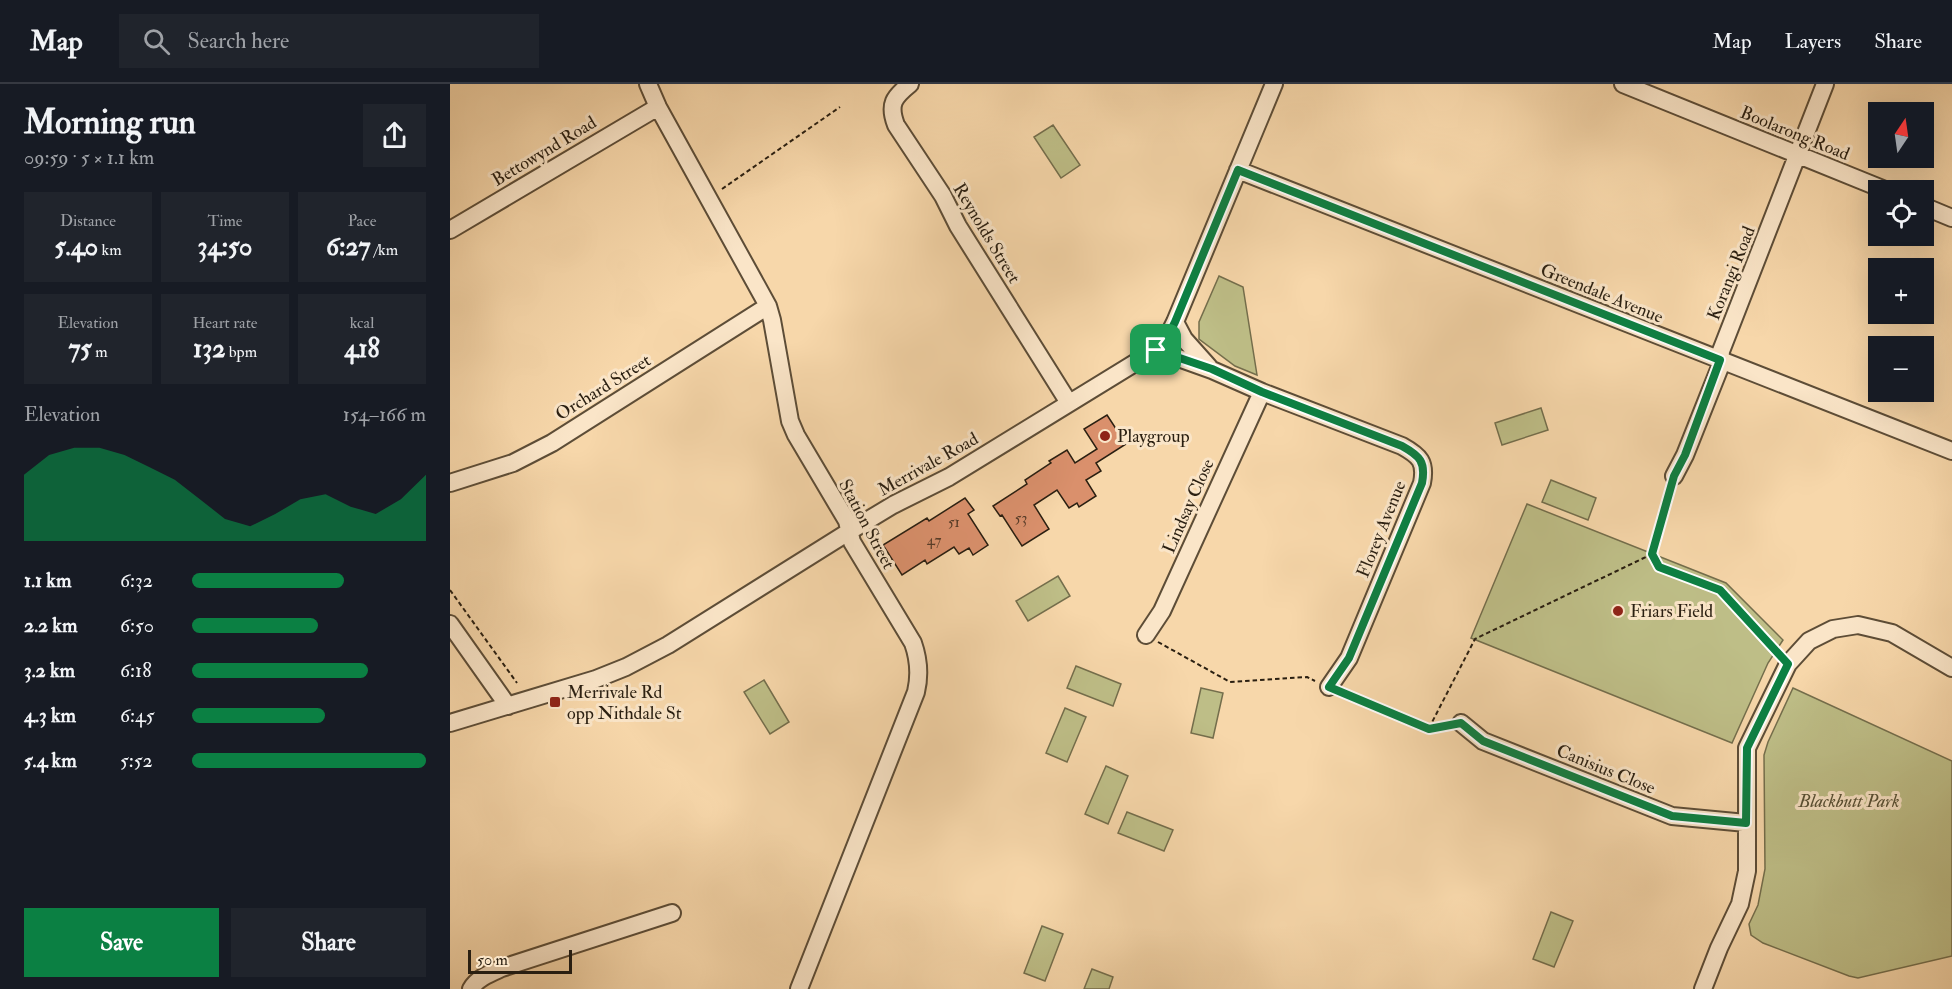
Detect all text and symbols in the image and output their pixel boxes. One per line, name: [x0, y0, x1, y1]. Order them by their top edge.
search box: [119, 14, 539, 68]
text: Map: [30, 24, 83, 59]
icon: search: [140, 25, 173, 58]
text: Search here: [188, 27, 289, 55]
text: Map: [1712, 28, 1752, 55]
text: Layers: [1785, 28, 1841, 55]
text: Share: [1874, 28, 1922, 55]
street label: Boolarong Road: [1737, 101, 1853, 166]
text: Morning run: [24, 102, 196, 143]
north arrow: [1868, 102, 1934, 168]
map controls: [1868, 102, 1934, 402]
button: share: [363, 104, 426, 167]
street label: Bettowynd Road: [488, 111, 601, 192]
text: 09:59 · 5 × 1.1 km: [24, 145, 154, 170]
street label: Reynolds Street: [948, 179, 1026, 288]
button: locate: [1868, 180, 1934, 246]
text: Distance: [60, 211, 116, 231]
text: Time: [208, 211, 242, 231]
text: Pace: [348, 211, 376, 231]
street label: Korangi Road: [1702, 223, 1761, 324]
text: 5.40: [54, 231, 98, 263]
text: 34:50: [198, 231, 252, 263]
text: 6:27: [326, 231, 371, 263]
text: km: [98, 240, 122, 260]
text: /km: [371, 240, 398, 260]
street label: Greendale Avenue: [1537, 258, 1667, 329]
button: +: [1868, 258, 1934, 324]
text: Elevation: [58, 313, 118, 333]
text: Heart rate: [192, 313, 258, 333]
text: kcal: [350, 313, 374, 333]
pin: [1130, 324, 1181, 375]
text: 75: [68, 333, 92, 365]
text: 132: [193, 333, 225, 365]
text: 418: [344, 333, 380, 365]
icon: arrive: [1139, 333, 1172, 366]
button: −: [1868, 336, 1934, 402]
text: m: [92, 342, 108, 362]
text: bpm: [225, 342, 257, 362]
street label: Orchard Street: [551, 349, 655, 426]
text: Elevation: [24, 402, 100, 427]
text: 154–166 m: [343, 402, 426, 427]
place label: Playgroup: [1117, 425, 1190, 448]
street label: Merrivale Road: [874, 427, 983, 501]
marker: Playgroup: [1098, 429, 1112, 443]
street label: Lindsay Close: [1157, 455, 1220, 557]
street label: Station Street: [833, 475, 900, 573]
street label: Florey Avenue: [1352, 477, 1411, 581]
house number: 53: [1015, 509, 1027, 528]
house number: 51: [948, 513, 960, 532]
house number: 47: [927, 531, 941, 550]
text: 1.1 km: [24, 568, 71, 593]
text: 6:32: [120, 568, 153, 593]
place label: Friars Field: [1630, 600, 1713, 623]
marker: Friars Field: [1611, 604, 1625, 618]
text: 2.2 km: [24, 613, 77, 638]
text: 6:50: [120, 613, 154, 638]
text: 3.2 km: [24, 658, 75, 683]
text: 6:18: [120, 658, 152, 683]
place label: Merrivale Rd opp Nithdale St: [567, 681, 682, 725]
marker: Merrivale Rd opp Nithdale St: [548, 695, 562, 709]
text: 4.3 km: [24, 703, 76, 728]
text: 6:45: [120, 703, 155, 728]
street label: Canisius Close: [1553, 739, 1659, 800]
text: 5.4 km: [24, 748, 77, 773]
text: 5:52: [120, 748, 153, 773]
park label: Blackbutt Park: [1798, 790, 1899, 813]
button: Save: [24, 908, 219, 977]
button: Share: [231, 908, 426, 977]
scale bar: [468, 947, 572, 974]
text: 50 m: [477, 950, 508, 970]

